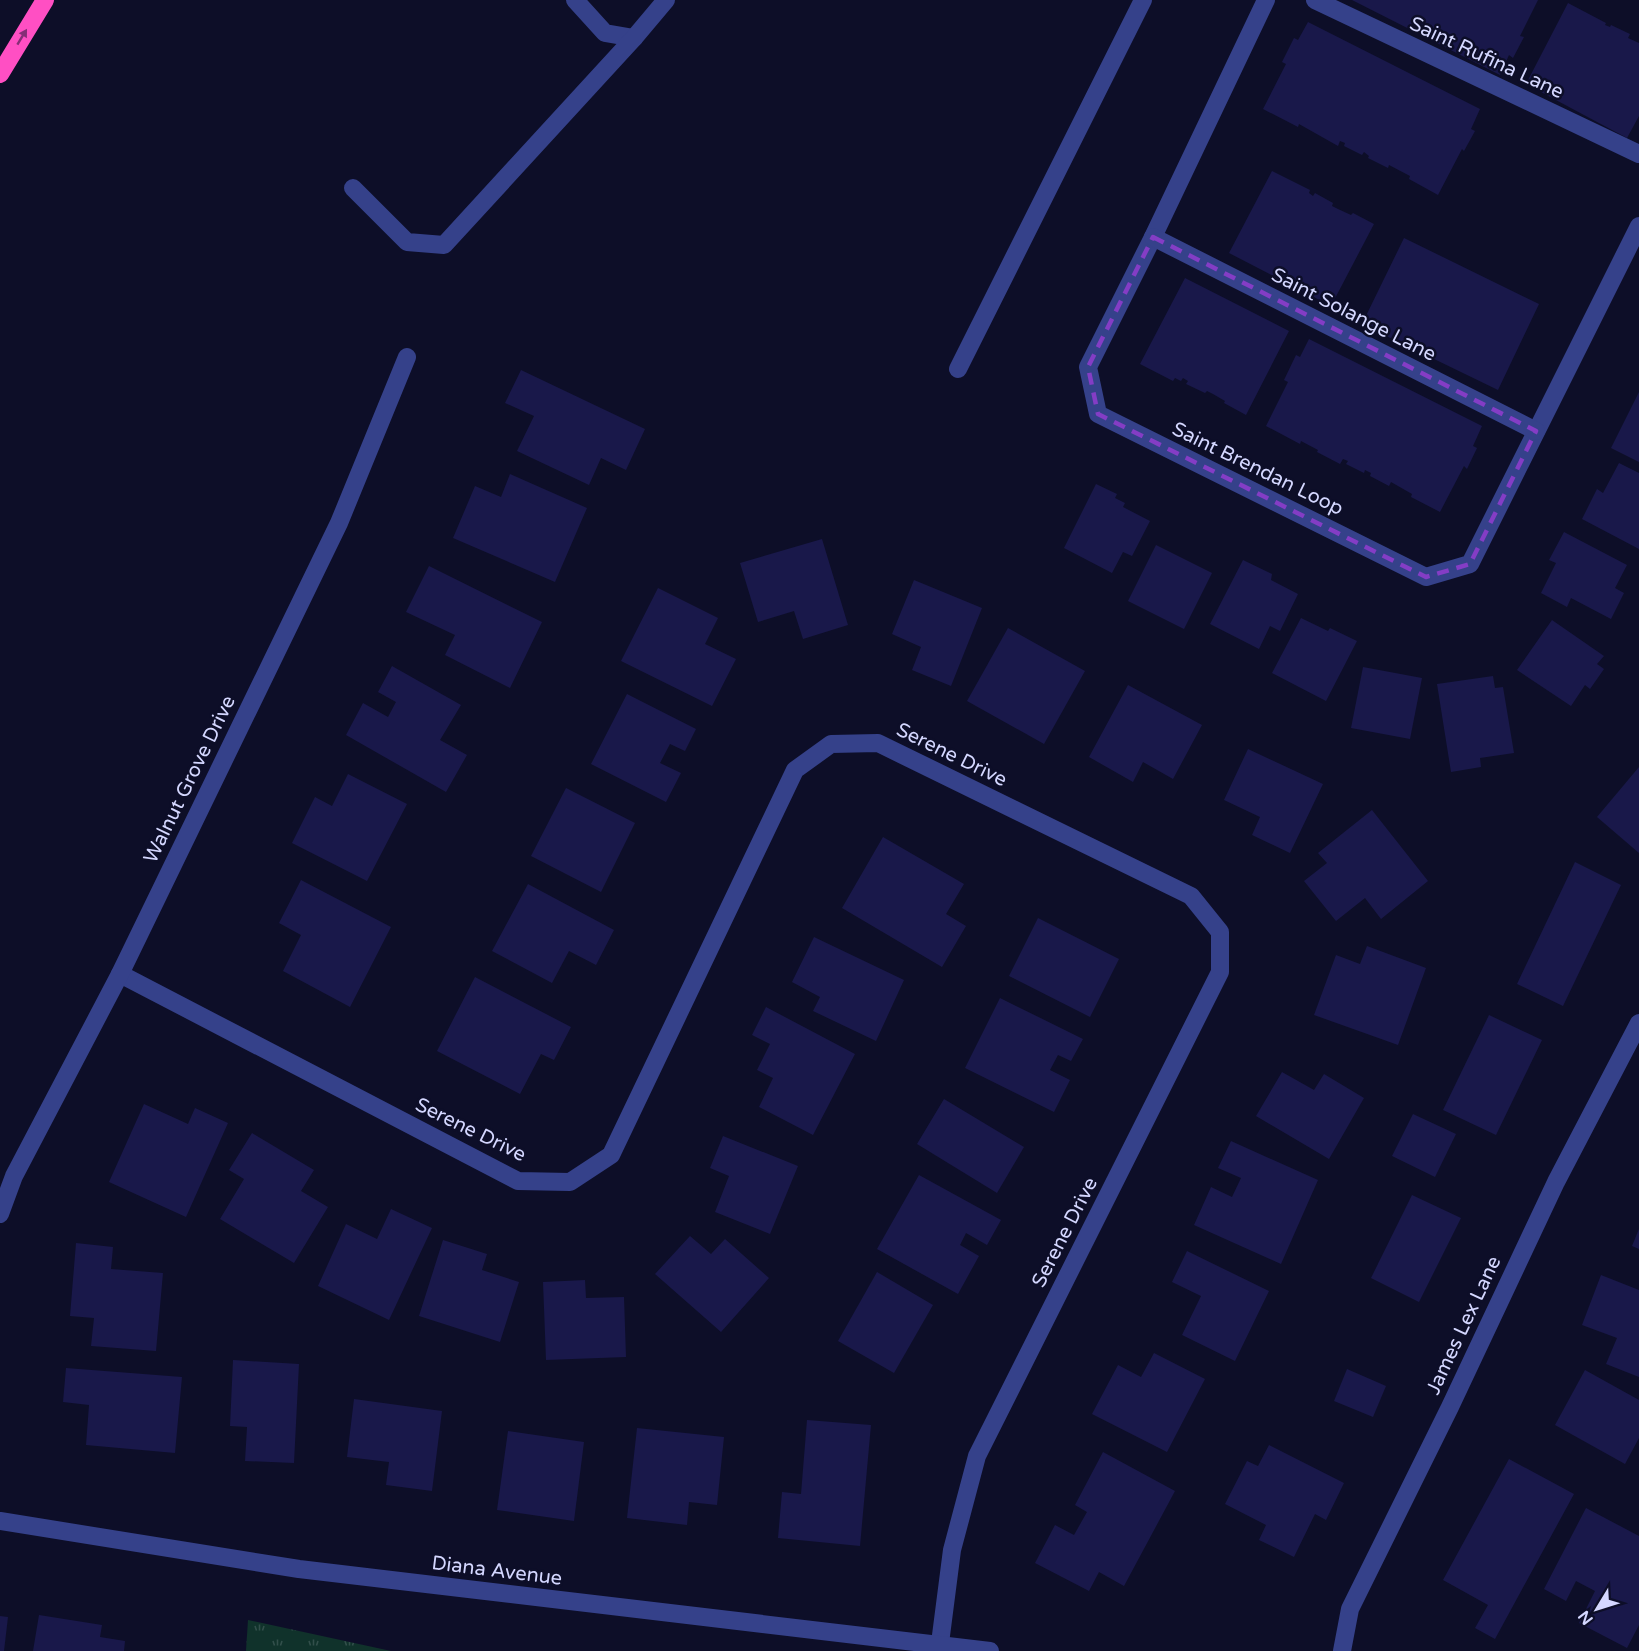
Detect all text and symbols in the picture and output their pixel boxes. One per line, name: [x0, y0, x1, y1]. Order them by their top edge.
street label: Saint Rufina Lane: [1406, 12, 1567, 104]
one-way arrow: [17, 29, 28, 45]
street label: Saint Solange Lane: [1267, 263, 1440, 367]
street label: Saint Brendan Loop: [1168, 417, 1347, 521]
street label: Walnut Grove Drive: [139, 692, 241, 867]
street label: Serene Drive: [892, 718, 1011, 792]
street label: Serene Drive: [411, 1093, 530, 1167]
street label: Serene Drive: [1027, 1173, 1103, 1291]
street label: James Lex Lane: [1421, 1252, 1506, 1398]
street label: Diana Avenue: [430, 1551, 563, 1591]
north arrow: [1567, 1579, 1627, 1639]
text: N: [1574, 1606, 1598, 1629]

